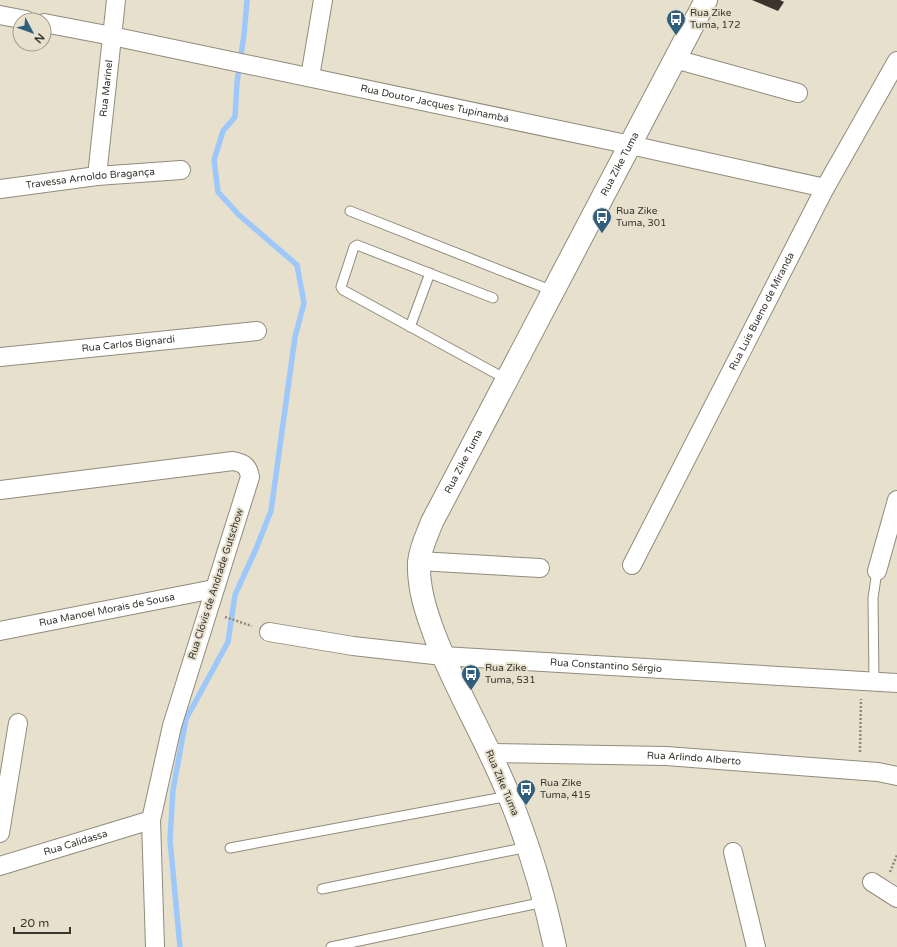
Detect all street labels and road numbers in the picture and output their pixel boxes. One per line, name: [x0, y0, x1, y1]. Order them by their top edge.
street label: Rua Marinel: [97, 59, 115, 118]
street label: Rua Doutor Jacques Tupinambá: [359, 82, 510, 125]
street label: Rua Zike Tuma: [598, 130, 642, 198]
street label: Travessa Arnoldo Bragança: [25, 166, 155, 191]
street label: Rua Luis Bueno de Miranda: [727, 250, 797, 372]
street label: Rua Carlos Bignardi: [81, 333, 176, 355]
street label: Rua Zike Tuma: [442, 428, 485, 496]
street label: Rua Clóvis de Andrade Gutschow: [186, 507, 246, 661]
street label: Rua Manoel Morais de Sousa: [38, 591, 176, 629]
street label: Rua Constantino Sérgio: [550, 656, 662, 675]
street label: Rua Zike Tuma: [483, 748, 521, 818]
street label: Rua Arlindo Alberto: [647, 750, 741, 768]
street label: Rua Calidassa: [42, 828, 109, 858]

